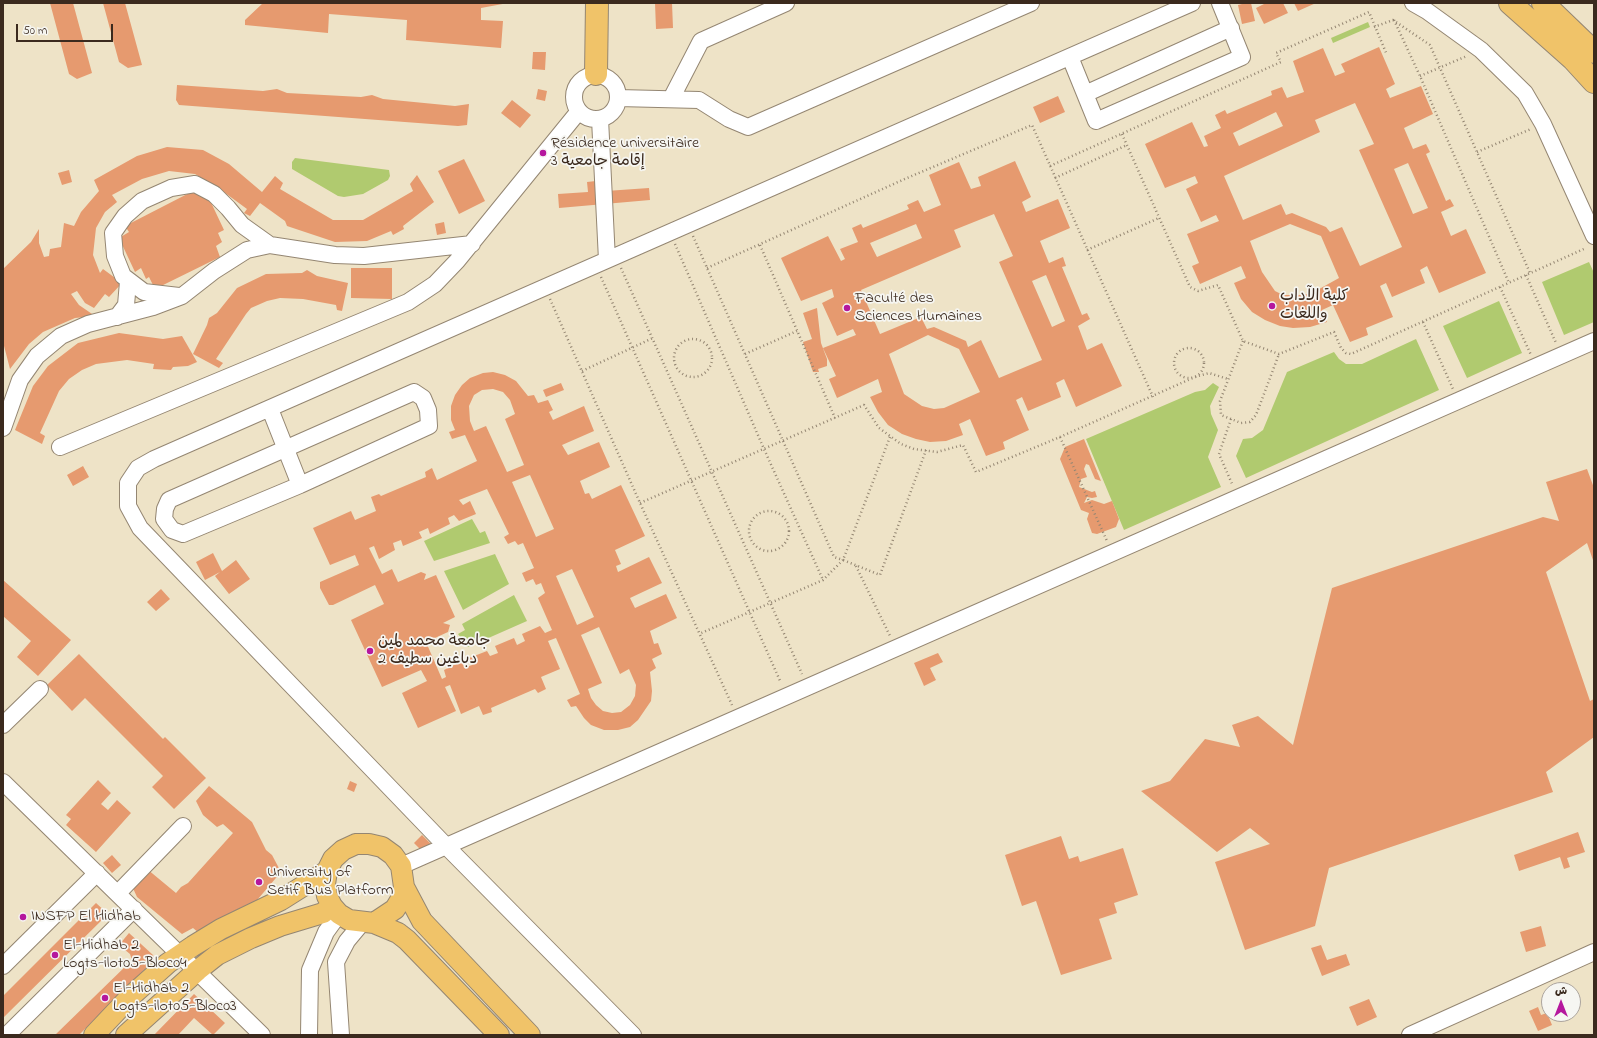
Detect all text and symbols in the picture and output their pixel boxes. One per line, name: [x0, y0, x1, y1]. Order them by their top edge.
scale bar: [18, 16, 115, 42]
text: 50 m: [23, 22, 47, 40]
place label: Résidence universitaire إقامة جامعية 3: [551, 134, 699, 172]
marker: Résidence universitaire إقامة جامعية 3: [538, 148, 548, 158]
place label: كلية الآداب واللغات: [1280, 287, 1349, 325]
place label: Faculté des Sciences Humaines: [855, 289, 982, 327]
marker: كلية الآداب واللغات: [1267, 301, 1277, 311]
marker: Faculté des Sciences Humaines: [842, 303, 852, 313]
place label: جامعة محمد لمين دباغين سطيف 2: [378, 632, 490, 670]
marker: جامعة محمد لمين دباغين سطيف 2: [365, 646, 375, 656]
place label: University of Setif Bus Platform: [267, 863, 393, 901]
marker: University of Setif Bus Platform: [254, 877, 264, 887]
place label: INSFP El Hidhab: [31, 907, 141, 927]
marker: INSFP El Hidhab: [18, 912, 28, 922]
place label: El-Hidhab 2 Logts-ilot05-Bloc04: [63, 936, 187, 974]
marker: El-Hidhab 2 Logts-ilot05-Bloc04: [50, 950, 60, 960]
place label: El-Hidhab 2 Logts-ilot05-Bloc03: [113, 979, 237, 1017]
north arrow: [1541, 982, 1581, 1022]
text: ش: [1555, 983, 1567, 999]
marker: El-Hidhab 2 Logts-ilot05-Bloc03: [100, 993, 110, 1003]

